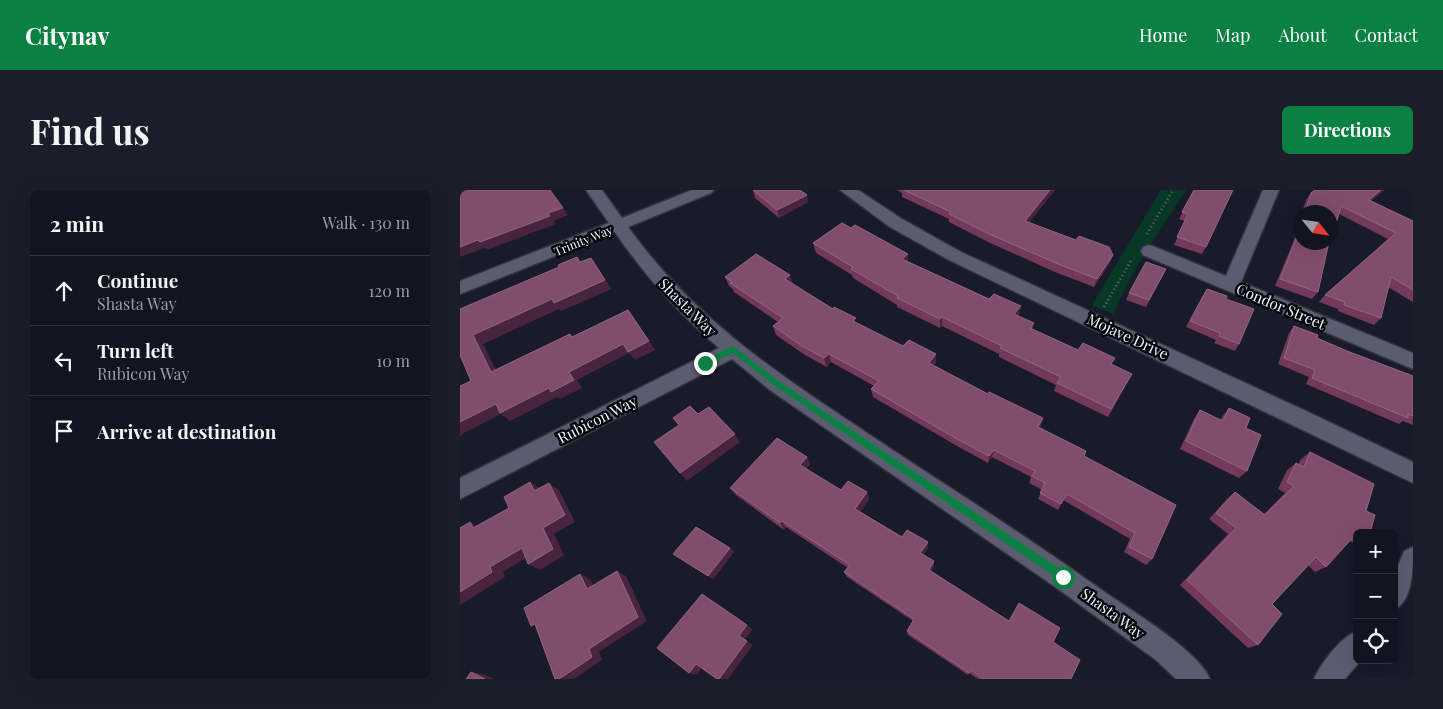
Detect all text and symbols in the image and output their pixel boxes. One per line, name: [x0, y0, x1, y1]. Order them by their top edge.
text: Citynav: [25, 19, 110, 51]
text: Home: [1139, 23, 1187, 47]
text: Map: [1215, 23, 1250, 47]
text: About: [1278, 23, 1327, 47]
text: Contact: [1355, 23, 1418, 47]
button: Directions: [1282, 106, 1413, 154]
text: Find us: [30, 107, 150, 154]
north arrow: [1293, 205, 1338, 250]
text: 2 min: [50, 209, 104, 237]
text: Walk · 130 m: [322, 212, 410, 233]
street label: Trinity Way: [551, 221, 615, 259]
text: Continue: [97, 267, 178, 293]
street label: Shasta Way: [655, 274, 722, 341]
icon: ahead: [50, 277, 78, 305]
street label: Condor Street: [1233, 278, 1329, 334]
text: 120 m: [369, 280, 410, 301]
text: Shasta Way: [97, 293, 177, 314]
street label: Mojave Drive: [1084, 308, 1172, 364]
text: Turn left: [97, 337, 174, 363]
icon: left: [50, 347, 78, 375]
text: 10 m: [376, 350, 410, 371]
route end: [694, 352, 717, 375]
text: Rubicon Way: [97, 363, 190, 384]
street label: Rubicon Way: [554, 390, 641, 448]
icon: arrive: [50, 417, 78, 445]
text: Arrive at destination: [97, 418, 277, 444]
map controls: [1353, 529, 1398, 664]
button: +: [1353, 529, 1398, 574]
route start: [1052, 566, 1075, 589]
button: −: [1353, 574, 1398, 619]
street label: Shasta Way: [1077, 583, 1149, 643]
button: locate: [1353, 619, 1398, 664]

